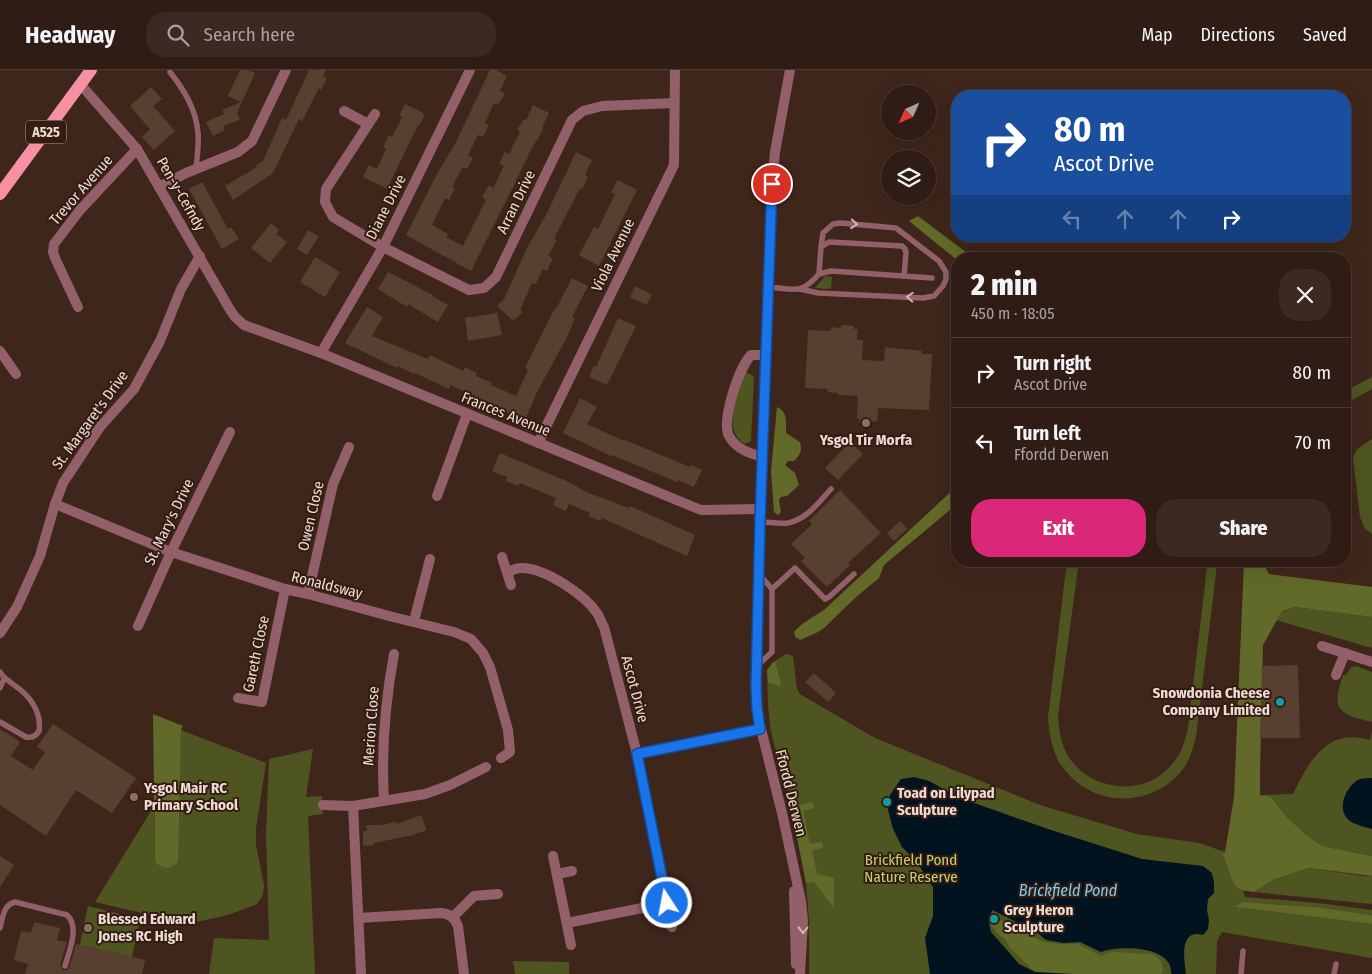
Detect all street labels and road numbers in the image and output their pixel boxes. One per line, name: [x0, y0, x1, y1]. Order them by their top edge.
road number: A525: [26, 121, 66, 144]
street label: Trevor Avenue: [46, 151, 116, 229]
street label: Pen-y-Cefndy: [153, 154, 209, 234]
street label: Arran Drive: [493, 167, 539, 237]
street label: Diane Drive: [362, 172, 410, 242]
street label: Viola Avenue: [588, 215, 638, 295]
street label: St. Margaret's Drive: [48, 367, 132, 473]
street label: Frances Avenue: [459, 388, 553, 440]
street label: St. Mary's Drive: [140, 476, 198, 568]
street label: Owen Close: [294, 479, 328, 553]
street label: Ronaldsway: [290, 567, 365, 603]
street label: Gareth Close: [239, 614, 273, 694]
street label: Ascot Drive: [617, 654, 653, 724]
street label: Merion Close: [359, 686, 383, 766]
street label: Ffordd Derwen: [771, 748, 811, 838]

